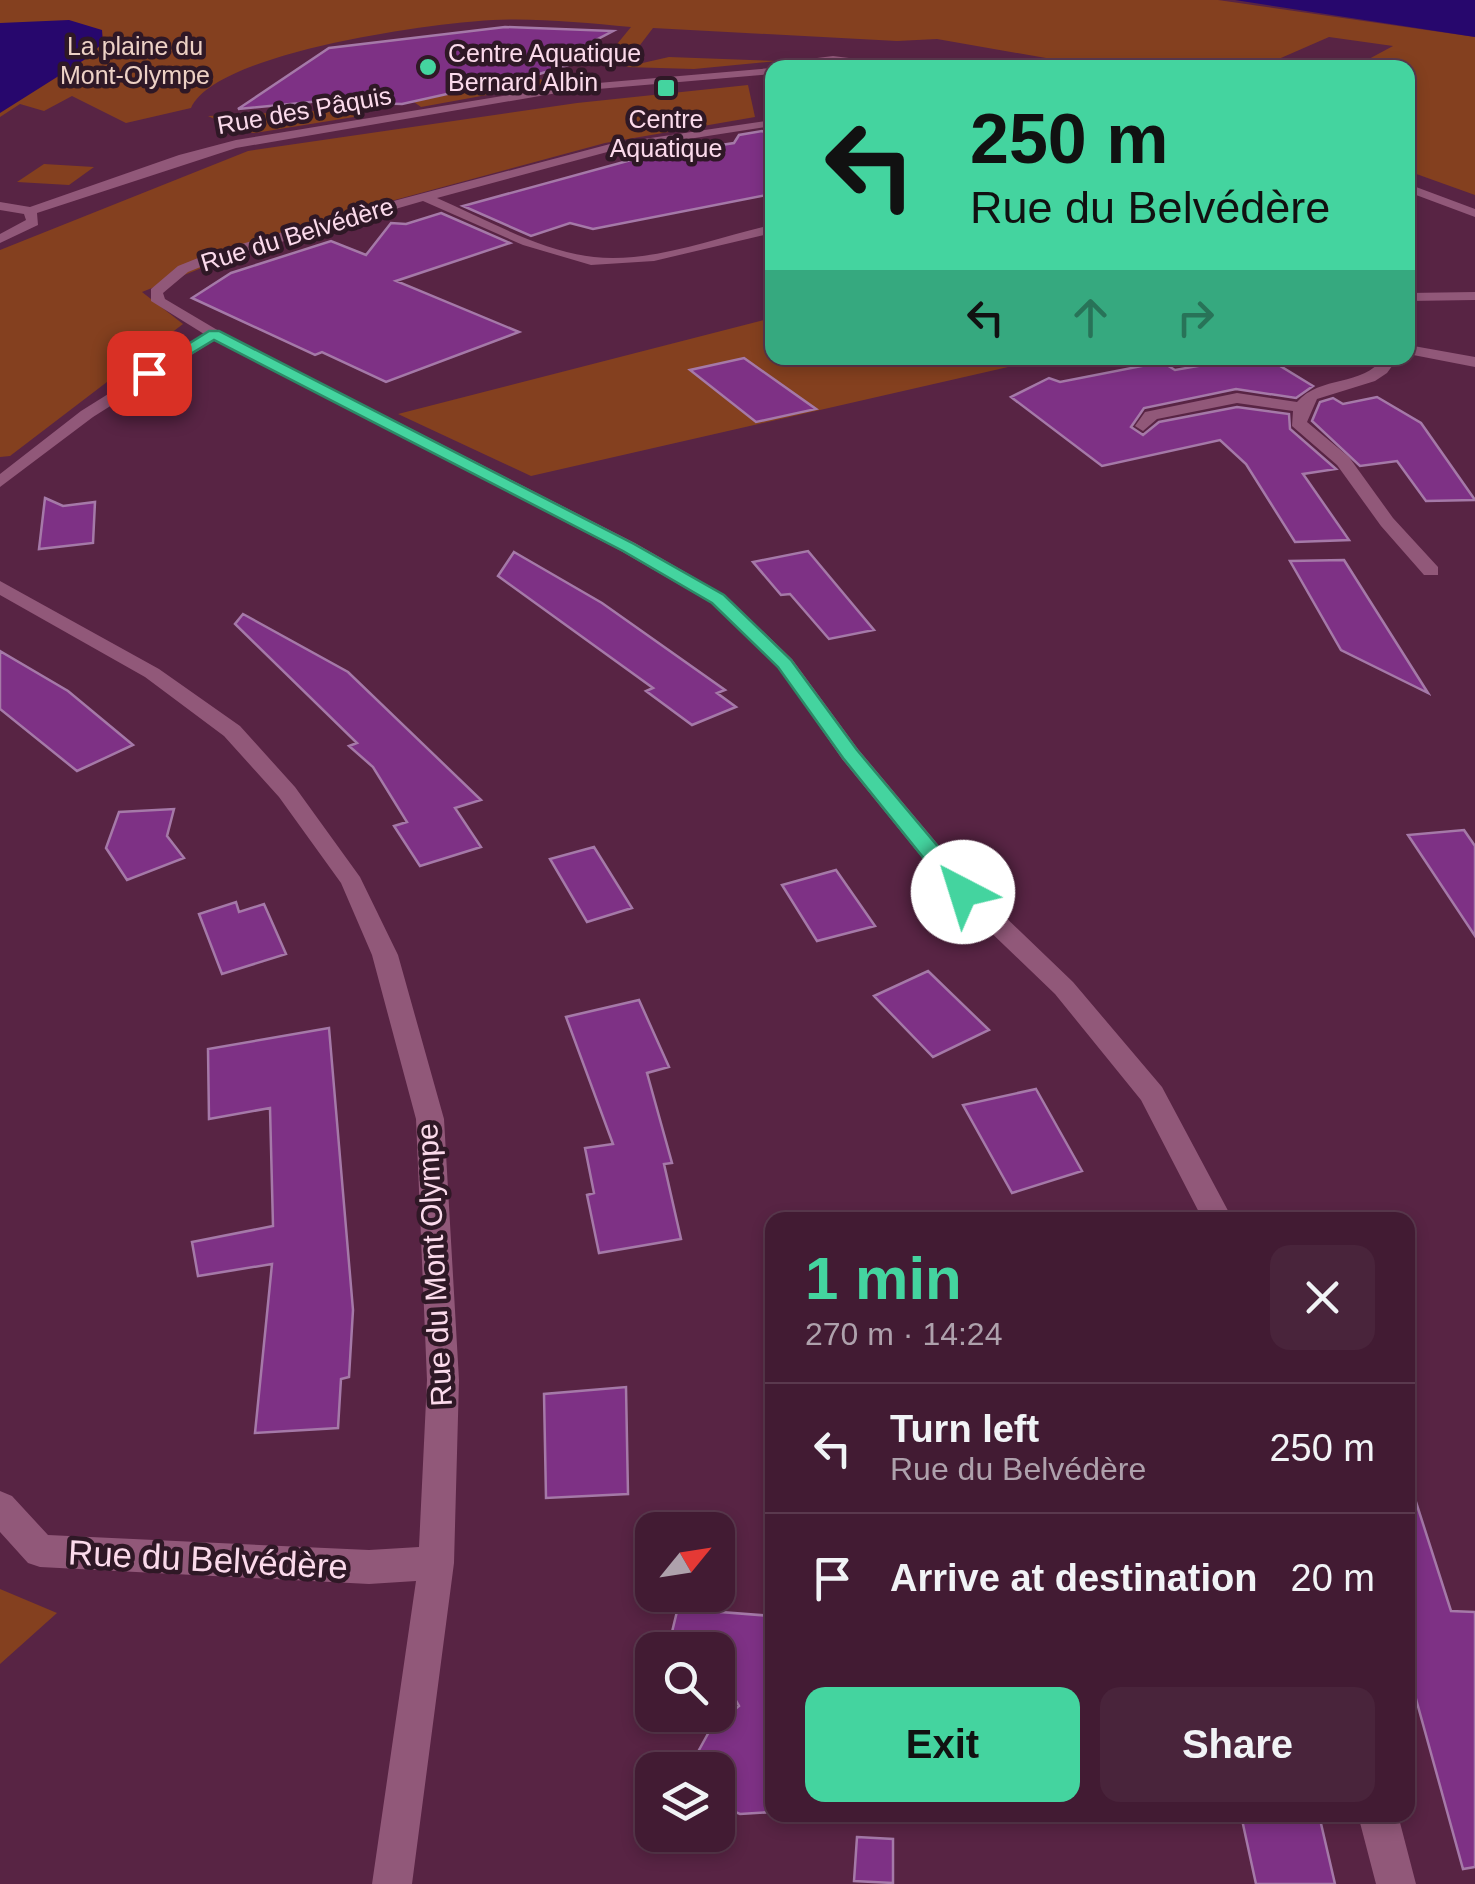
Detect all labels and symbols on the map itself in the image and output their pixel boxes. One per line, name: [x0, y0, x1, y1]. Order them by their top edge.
park label: La plaine du Mont-Olympe: [60, 32, 210, 89]
place label: Centre Aquatique Bernard Albin: [448, 39, 641, 96]
marker: Centre Aquatique Bernard Albin: [417, 56, 439, 78]
marker: Centre Aquatique: [655, 77, 677, 99]
street label: Rue des Pâquis: [215, 81, 393, 139]
place label: Centre Aquatique: [610, 105, 722, 162]
street label: Rue du Belvédère: [197, 191, 397, 277]
pin: [107, 331, 192, 416]
position arrow: [911, 840, 1015, 944]
street label: Rue du Mont Olympe: [410, 1123, 458, 1407]
north arrow: [635, 1512, 735, 1612]
street label: Rue du Belvédère: [67, 1532, 349, 1586]

